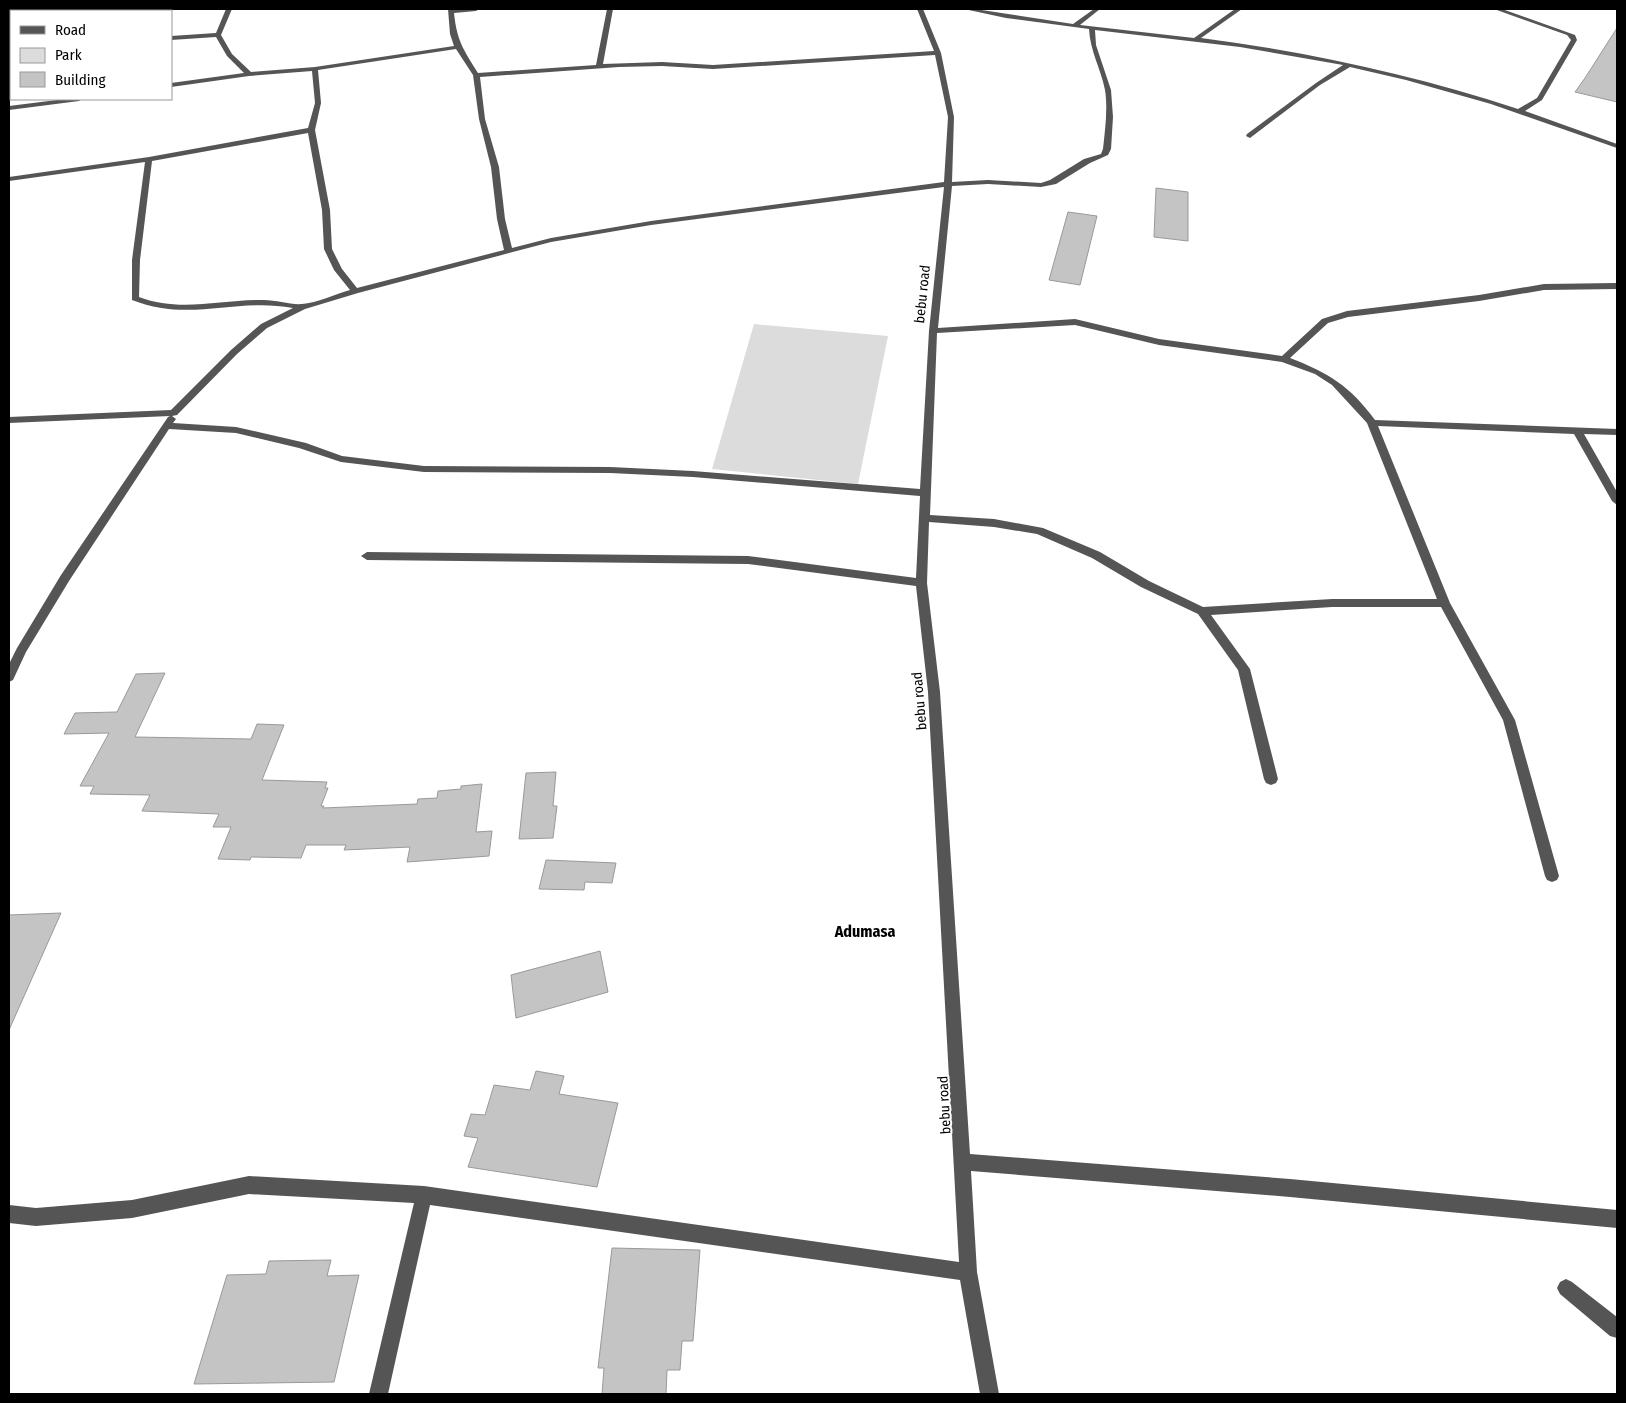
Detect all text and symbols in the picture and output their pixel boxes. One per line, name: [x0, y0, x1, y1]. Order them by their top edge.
legend: [10, 10, 172, 100]
text: Road: [55, 21, 86, 39]
text: Park: [55, 46, 82, 64]
text: Building: [55, 71, 106, 89]
street label: bebu road: [911, 264, 934, 324]
street label: bebu road: [908, 671, 931, 731]
district label: Adumasa: [834, 922, 895, 941]
street label: bebu road: [934, 1075, 955, 1135]

